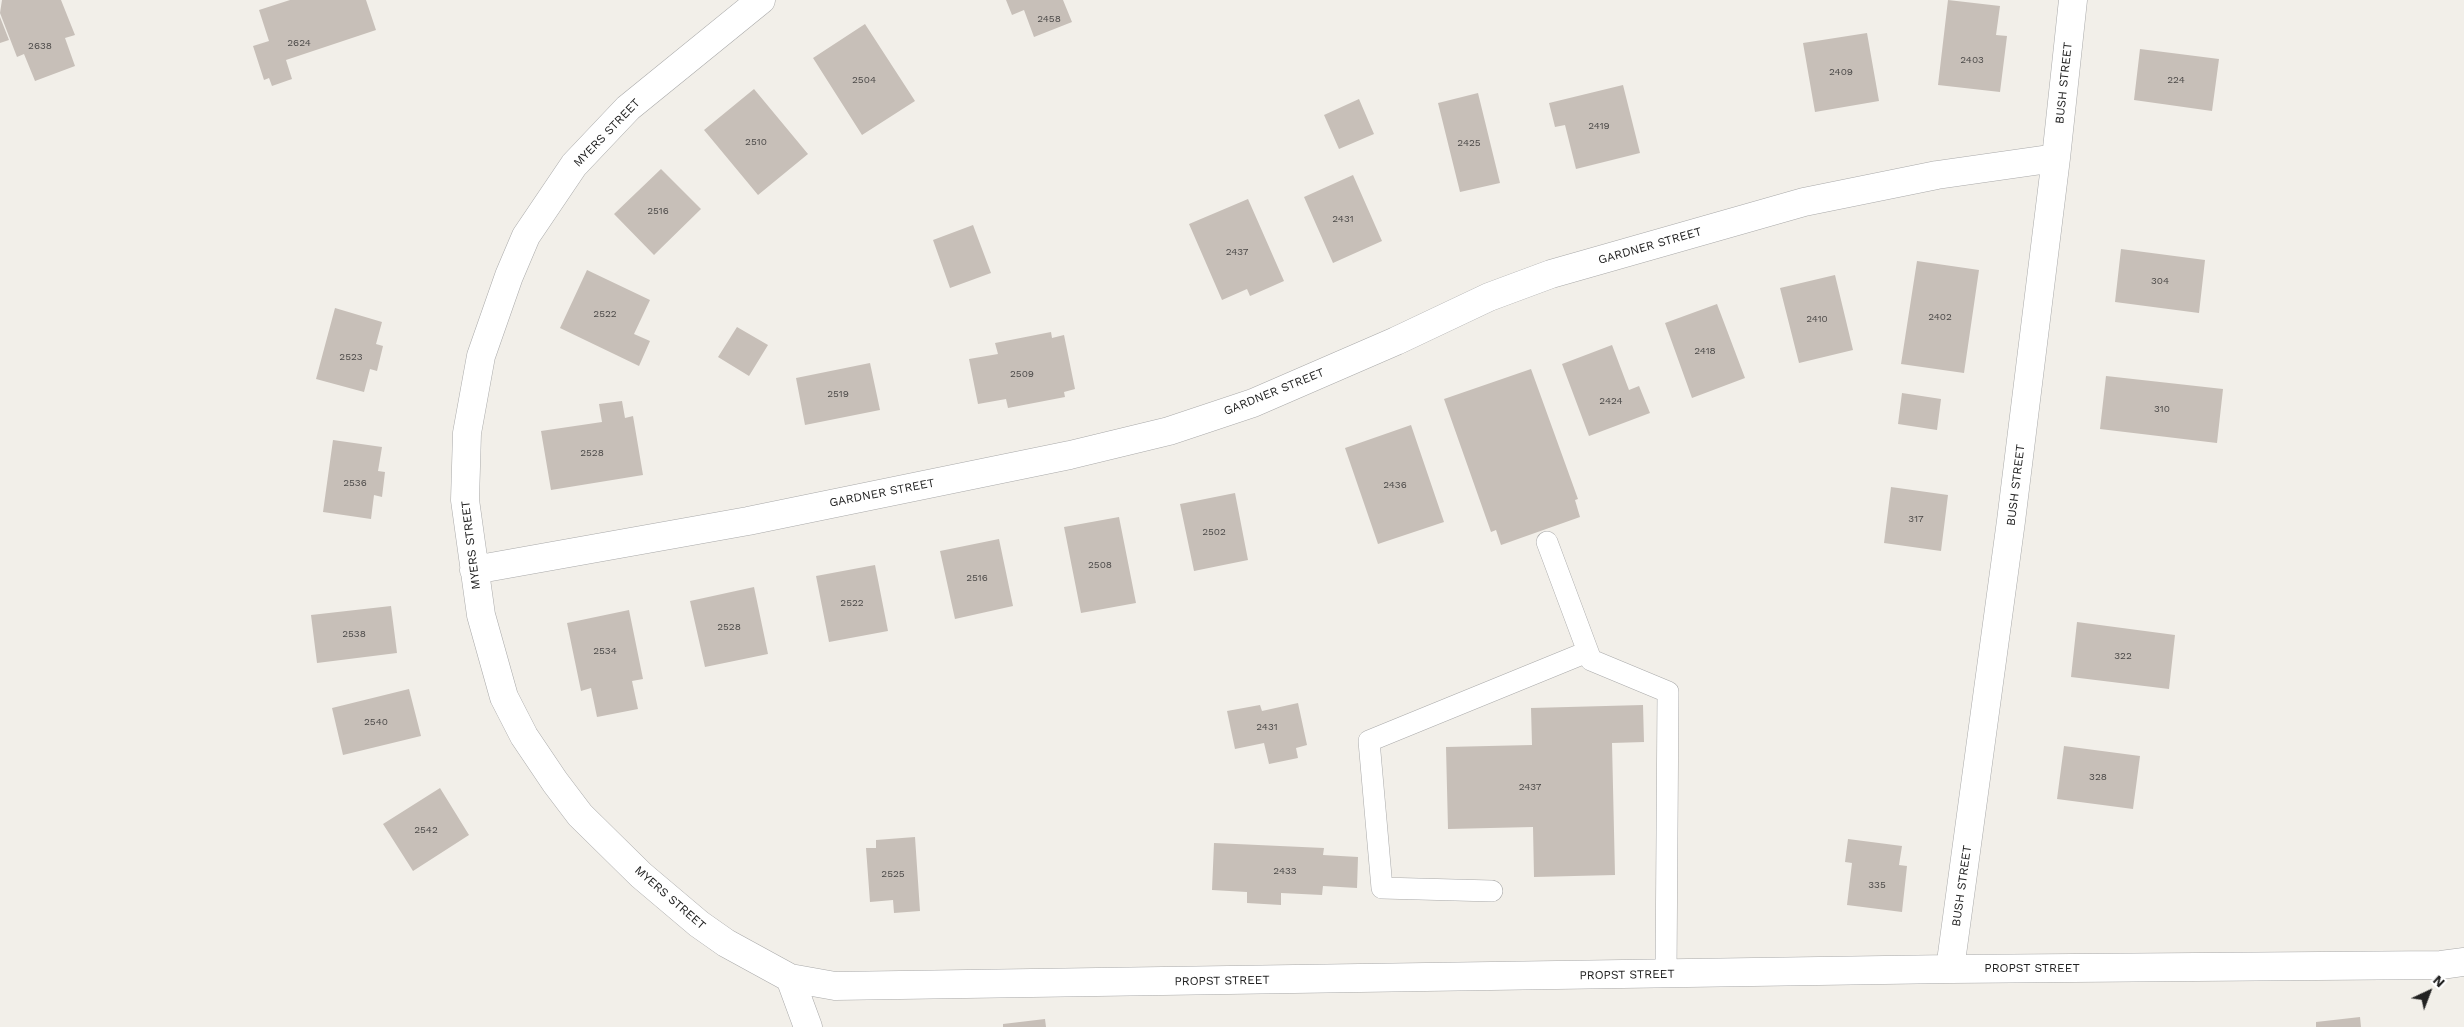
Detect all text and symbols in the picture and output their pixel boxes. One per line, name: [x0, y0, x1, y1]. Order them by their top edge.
house number: 2458: [1037, 13, 1061, 25]
house number: 2624: [287, 37, 311, 49]
house number: 2638: [28, 40, 52, 52]
street label: BUSH STREET: [2053, 41, 2075, 125]
house number: 2403: [1960, 54, 1984, 66]
house number: 2409: [1829, 66, 1853, 78]
house number: 2504: [852, 74, 876, 86]
house number: 224: [2167, 74, 2185, 86]
street label: MYERS STREET: [571, 96, 643, 170]
house number: 2419: [1588, 120, 1610, 132]
house number: 2510: [745, 136, 767, 148]
house number: 2425: [1457, 137, 1481, 149]
house number: 2516: [647, 205, 669, 217]
house number: 2431: [1332, 213, 1354, 225]
street label: GARDNER STREET: [1597, 224, 1703, 268]
house number: 2437: [1226, 246, 1248, 258]
house number: 304: [2151, 275, 2169, 287]
house number: 2522: [593, 308, 617, 320]
house number: 2402: [1928, 311, 1952, 323]
house number: 2410: [1806, 313, 1828, 325]
house number: 2418: [1694, 345, 1716, 357]
house number: 2523: [339, 351, 363, 363]
street label: GARDNER STREET: [1222, 365, 1326, 419]
house number: 2509: [1010, 368, 1034, 380]
house number: 2519: [827, 388, 849, 400]
house number: 2424: [1599, 395, 1623, 407]
house number: 310: [2154, 403, 2170, 415]
street label: BUSH STREET: [2004, 443, 2028, 527]
house number: 2528: [580, 447, 604, 459]
street label: GARDNER STREET: [828, 476, 936, 510]
house number: 2536: [343, 477, 367, 489]
house number: 2436: [1383, 479, 1407, 491]
street label: MYERS STREET: [458, 500, 484, 590]
house number: 317: [1908, 513, 1924, 525]
house number: 2502: [1202, 526, 1226, 538]
house number: 2508: [1088, 559, 1112, 571]
house number: 2516: [966, 572, 988, 584]
house number: 2522: [840, 597, 864, 609]
house number: 2528: [717, 621, 741, 633]
house number: 2538: [342, 628, 366, 640]
house number: 2534: [593, 645, 617, 657]
house number: 322: [2114, 650, 2132, 662]
house number: 2540: [364, 716, 388, 728]
house number: 2431: [1256, 721, 1278, 733]
house number: 328: [2089, 771, 2107, 783]
house number: 2437: [1519, 781, 1541, 793]
house number: 2542: [414, 824, 438, 836]
street label: BUSH STREET: [1949, 844, 1975, 928]
street label: MYERS STREET: [632, 863, 708, 933]
house number: 2433: [1273, 865, 1297, 877]
house number: 2525: [881, 868, 905, 880]
house number: 335: [1868, 879, 1886, 891]
street label: PROPST STREET: [1984, 961, 2080, 975]
street label: PROPST STREET: [1579, 967, 1675, 983]
north arrow: [2404, 967, 2454, 1017]
text: N: [2430, 972, 2448, 990]
street label: PROPST STREET: [1174, 973, 1270, 989]

